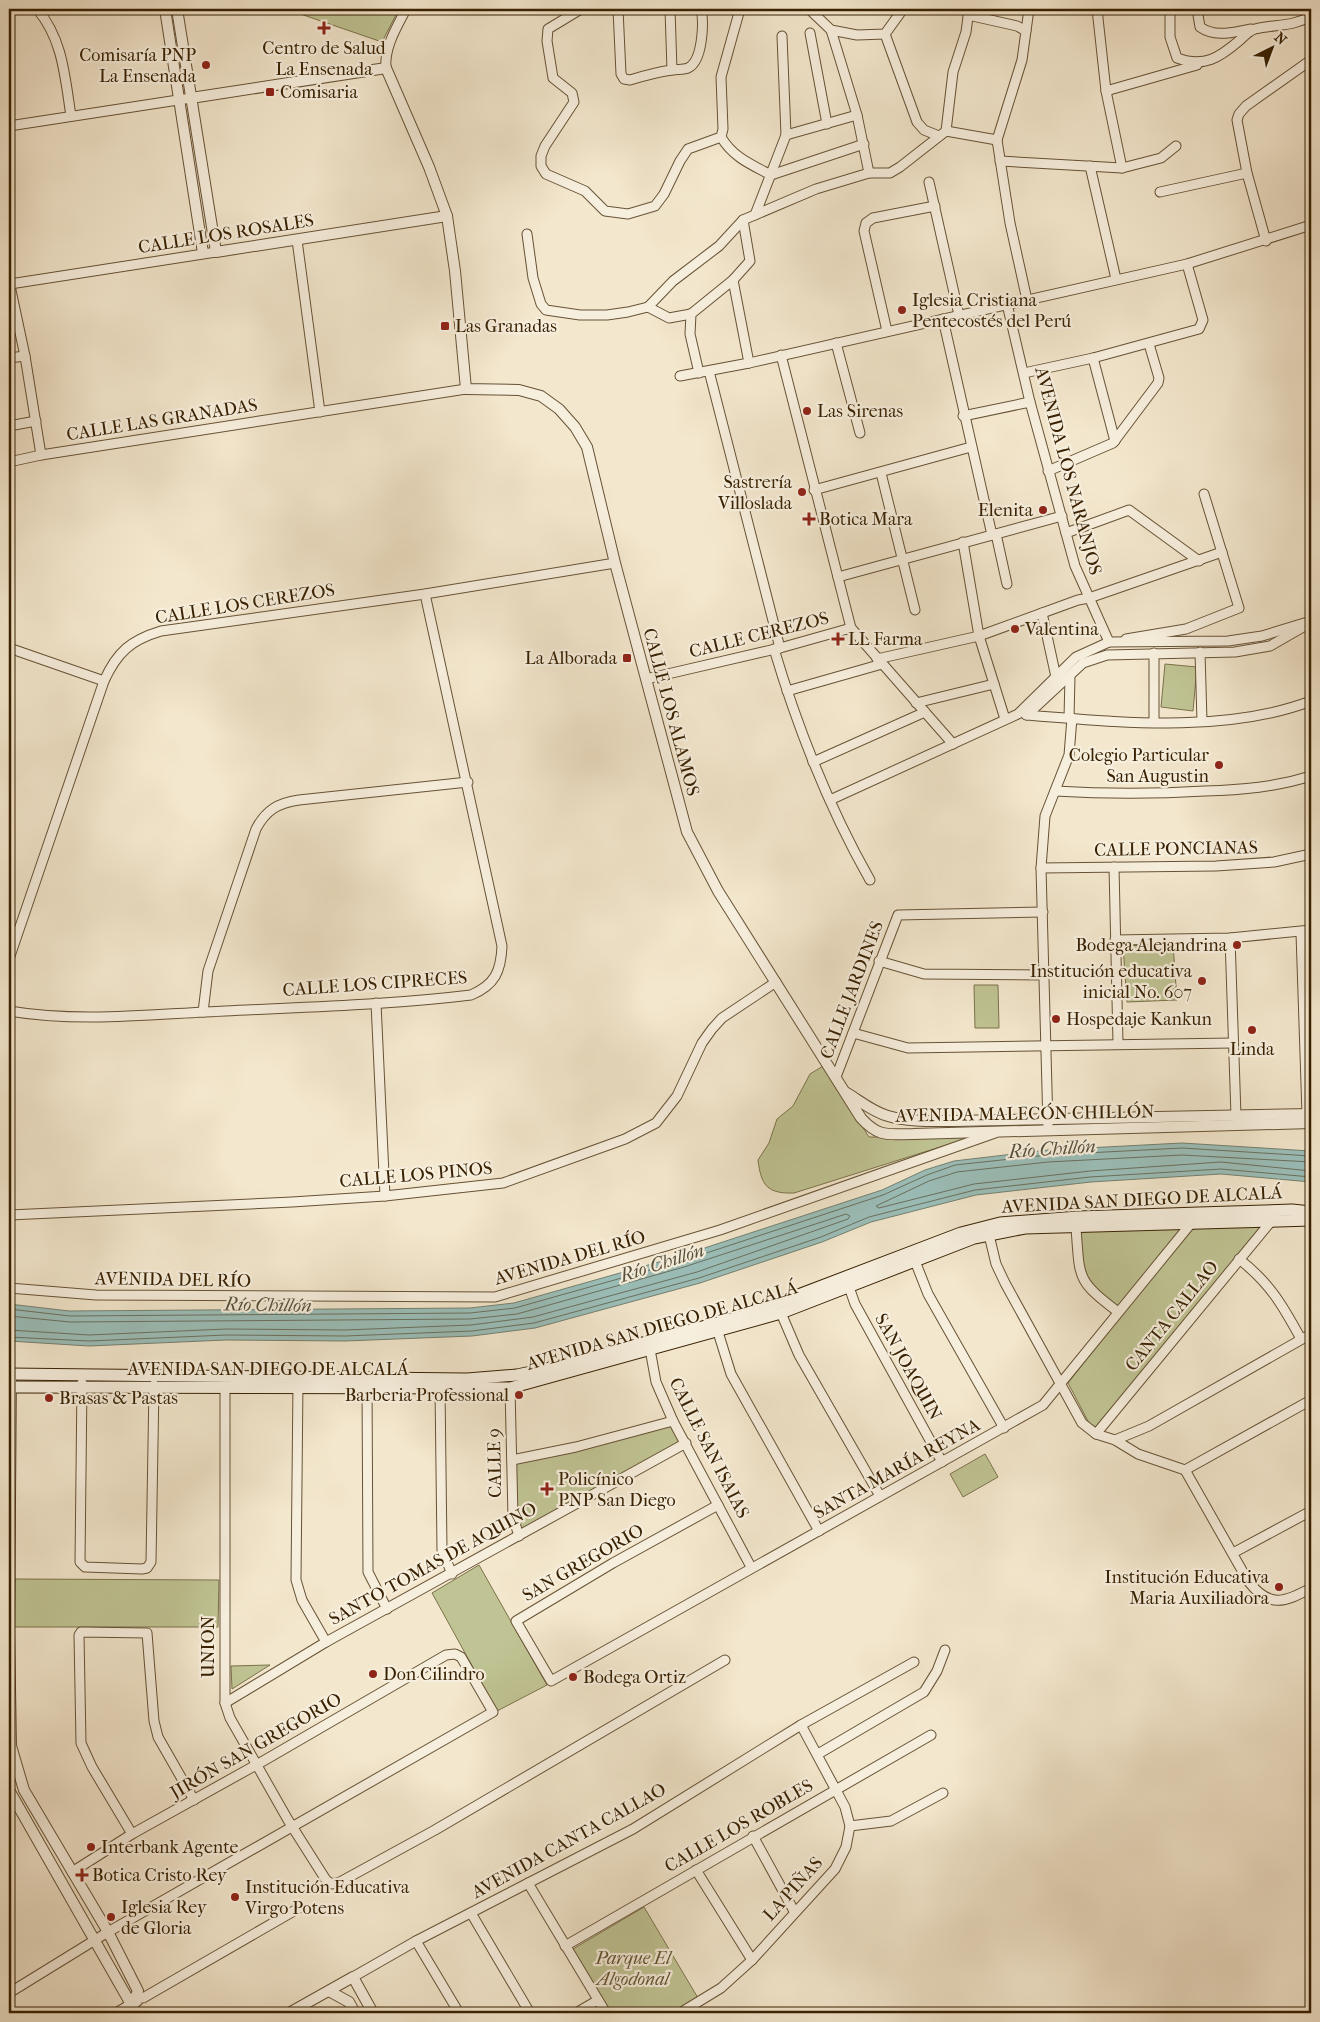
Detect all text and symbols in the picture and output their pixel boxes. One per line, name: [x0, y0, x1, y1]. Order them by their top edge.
marker: Centro de Salud La Ensenada: [317, 21, 331, 35]
north arrow: [1248, 22, 1298, 72]
text: N: [1271, 29, 1290, 49]
place label: Centro de Salud La Ensenada: [262, 38, 386, 80]
place label: Comisaría PNP La Ensenada: [79, 45, 197, 87]
marker: Comisaría PNP La Ensenada: [200, 59, 212, 71]
place label: Comisaria: [280, 82, 358, 103]
marker: Comisaria: [264, 86, 276, 98]
street label: CALLE LOS ROSALES: [137, 210, 315, 258]
place label: Iglesia Cristiana Pentecostés del Perú: [912, 290, 1071, 332]
marker: Iglesia Cristiana Pentecostés del Perú: [896, 304, 908, 316]
place label: Las Granadas: [455, 316, 557, 337]
marker: Las Granadas: [439, 320, 451, 332]
street label: AVENIDA LOS NARANJOS: [1030, 364, 1106, 577]
street label: CALLE LAS GRANADAS: [65, 395, 259, 445]
place label: Las Sirenas: [817, 401, 904, 422]
marker: Las Sirenas: [801, 405, 813, 417]
place label: Sastrería Villoslada: [717, 472, 793, 514]
marker: Sastrería Villoslada: [796, 486, 808, 498]
place label: Elenita: [978, 500, 1034, 521]
marker: Elenita: [1037, 504, 1049, 516]
place label: Botica Mara: [819, 509, 913, 530]
marker: Botica Mara: [803, 513, 815, 525]
street label: CALLE LOS CEREZOS: [154, 579, 336, 629]
street label: CALLE CEREZOS: [687, 607, 831, 663]
place label: Valentina: [1024, 619, 1099, 640]
marker: Valentina: [1009, 623, 1021, 635]
street label: CALLE LOS ALAMOS: [638, 626, 704, 798]
place label: LL Farma: [848, 629, 923, 650]
marker: LL Farma: [832, 633, 844, 645]
place label: La Alborada: [525, 648, 618, 669]
marker: La Alborada: [621, 652, 633, 664]
place label: Colegio Particular San Augustin: [1069, 745, 1210, 787]
marker: Colegio Particular San Augustin: [1213, 759, 1225, 771]
street label: CALLE PONCIANAS: [1094, 837, 1258, 861]
street label: CALLE JARDINES: [816, 918, 888, 1062]
place label: Bodega Alejandrina: [1075, 935, 1228, 956]
marker: Bodega Alejandrina: [1231, 939, 1243, 951]
place label: Institución educativa inicial No. 607: [1030, 961, 1193, 1003]
street label: CALLE LOS CIPRECES: [282, 967, 468, 1001]
marker: Institución educativa inicial No. 607: [1196, 975, 1208, 987]
place label: Hospedaje Kankun: [1066, 1009, 1212, 1030]
marker: Hospedaje Kankun: [1050, 1013, 1062, 1025]
marker: Linda: [1246, 1024, 1258, 1036]
place label: Linda: [1230, 1039, 1275, 1060]
street label: AVENIDA MALECÓN CHILLÓN: [894, 1099, 1155, 1127]
water label: Río Chillón: [1006, 1135, 1096, 1163]
street label: CALLE LOS PINOS: [339, 1158, 493, 1192]
street label: AVENIDA SAN DIEGO DE ALCALÁ: [1000, 1181, 1283, 1218]
street label: AVENIDA DEL RÍO: [491, 1225, 648, 1290]
water label: Río Chillón: [615, 1239, 707, 1288]
street label: CANTA CALLAO: [1121, 1257, 1223, 1375]
street label: AVENIDA DEL RÍO: [94, 1267, 251, 1292]
street label: AVENIDA SAN DIEGO DE ALCALÁ: [523, 1276, 800, 1375]
water label: Río Chillón: [222, 1293, 312, 1317]
street label: SAN JOAQUIN: [870, 1310, 946, 1424]
street label: AVENIDA SAN DIEGO DE ALCALÁ: [126, 1358, 409, 1380]
street label: CALLE SAN ISAIAS: [665, 1374, 753, 1522]
place label: Barberia Professional: [345, 1385, 509, 1406]
place label: Brasas & Pastas: [59, 1388, 178, 1409]
marker: Barberia Professional: [513, 1389, 525, 1401]
marker: Brasas & Pastas: [43, 1392, 55, 1404]
street label: SANTA MARÍA REYNA: [810, 1413, 984, 1524]
street label: CALLE 9: [484, 1428, 506, 1498]
place label: Policínico PNP San Diego: [558, 1469, 676, 1511]
marker: Policínico PNP San Diego: [540, 1482, 554, 1496]
street label: SANTO TOMAS DE AQUINO: [325, 1498, 541, 1630]
street label: SAN GREGORIO: [519, 1520, 647, 1606]
place label: Institución Educativa Maria Auxiliadora: [1105, 1567, 1270, 1609]
marker: Institución Educativa Maria Auxiliadora: [1273, 1581, 1285, 1593]
street label: UNION: [198, 1616, 219, 1678]
place label: Don Cilindro: [383, 1664, 485, 1685]
place label: Bodega Ortiz: [583, 1667, 686, 1688]
marker: Don Cilindro: [367, 1668, 379, 1680]
marker: Bodega Ortiz: [567, 1671, 579, 1683]
street label: JIRÓN SAN GREGORIO: [164, 1687, 345, 1805]
street label: CALLE LOS ROBLES: [661, 1775, 817, 1877]
street label: AVENIDA CANTA CALLAO: [467, 1779, 670, 1904]
place label: Interbank Agente: [101, 1837, 239, 1858]
marker: Interbank Agente: [85, 1841, 97, 1853]
street label: LA PIÑAS: [758, 1852, 827, 1925]
place label: Botica Cristo Rey: [92, 1865, 228, 1886]
marker: Botica Cristo Rey: [76, 1869, 88, 1881]
place label: Institución Educativa Virgo Potens: [244, 1877, 410, 1919]
marker: Institución Educativa Virgo Potens: [229, 1891, 241, 1903]
place label: Iglesia Rey de Gloria: [121, 1897, 208, 1939]
marker: Iglesia Rey de Gloria: [105, 1911, 117, 1923]
park label: Parque El Algodonal: [594, 1948, 673, 1990]

